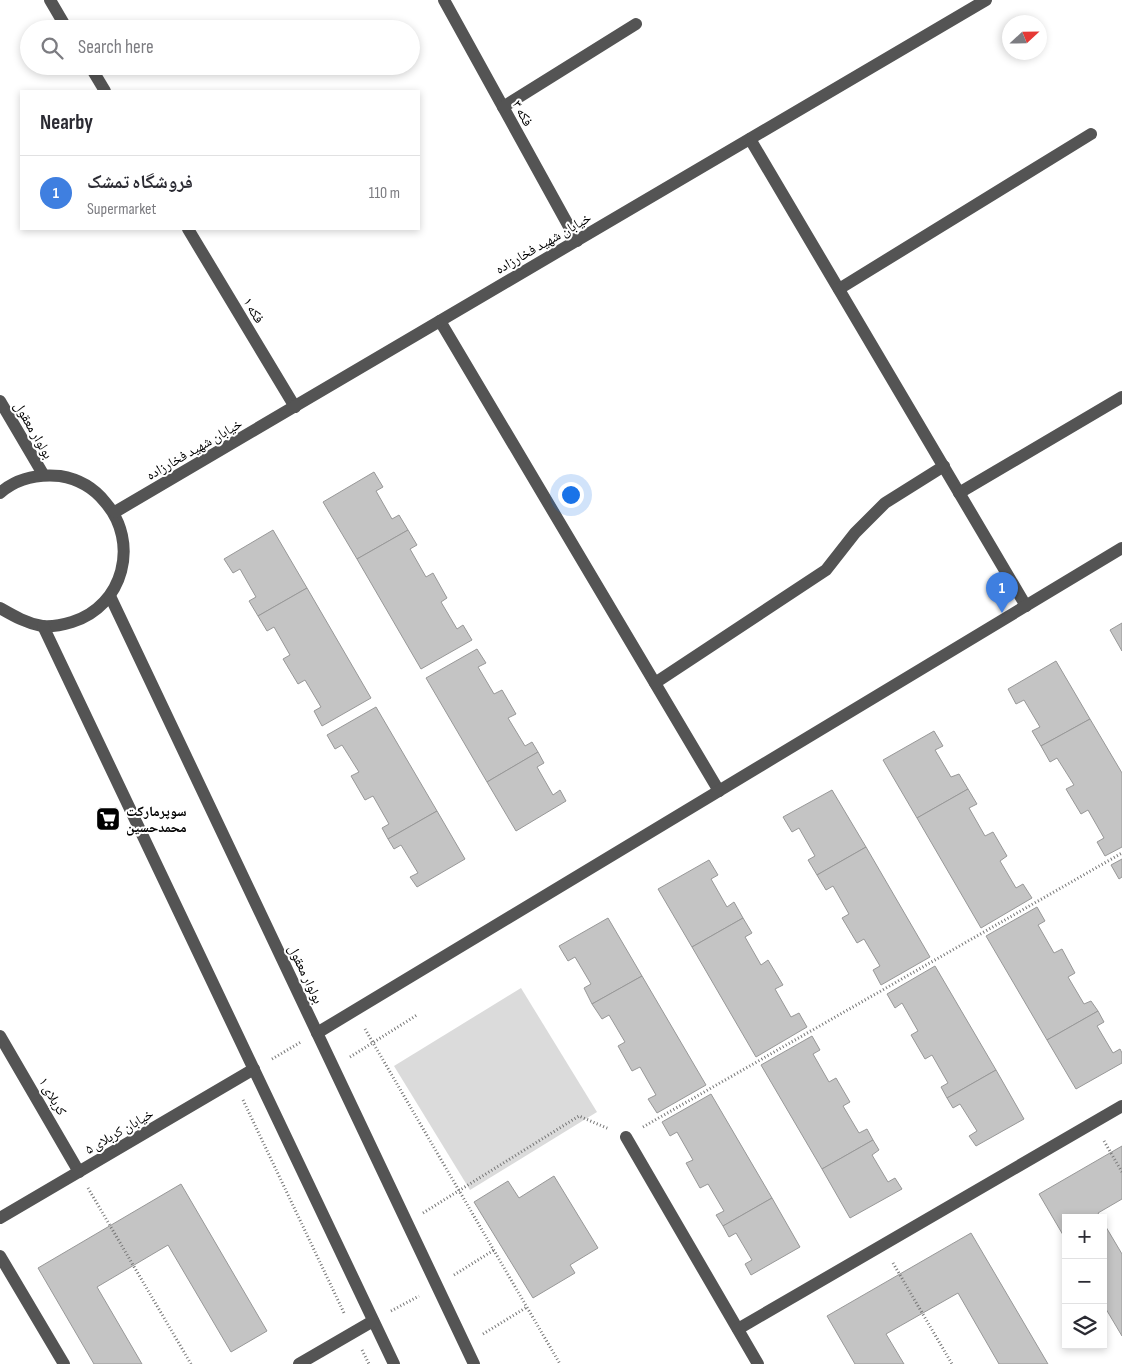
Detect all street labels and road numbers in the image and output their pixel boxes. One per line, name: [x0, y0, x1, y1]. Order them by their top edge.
street label: فکه ۳: [509, 97, 537, 129]
street label: خیابان شهید فخارزاده: [492, 209, 594, 278]
street label: فکه ۱: [239, 294, 268, 326]
street label: بولوار معقول: [10, 399, 57, 462]
street label: خیابان شهید فخارزاده: [143, 415, 245, 484]
street label: بولوار معقول: [284, 942, 327, 1007]
street label: کربلای ۱: [35, 1074, 70, 1118]
street label: خیابان کربلای ۵: [82, 1105, 157, 1158]

